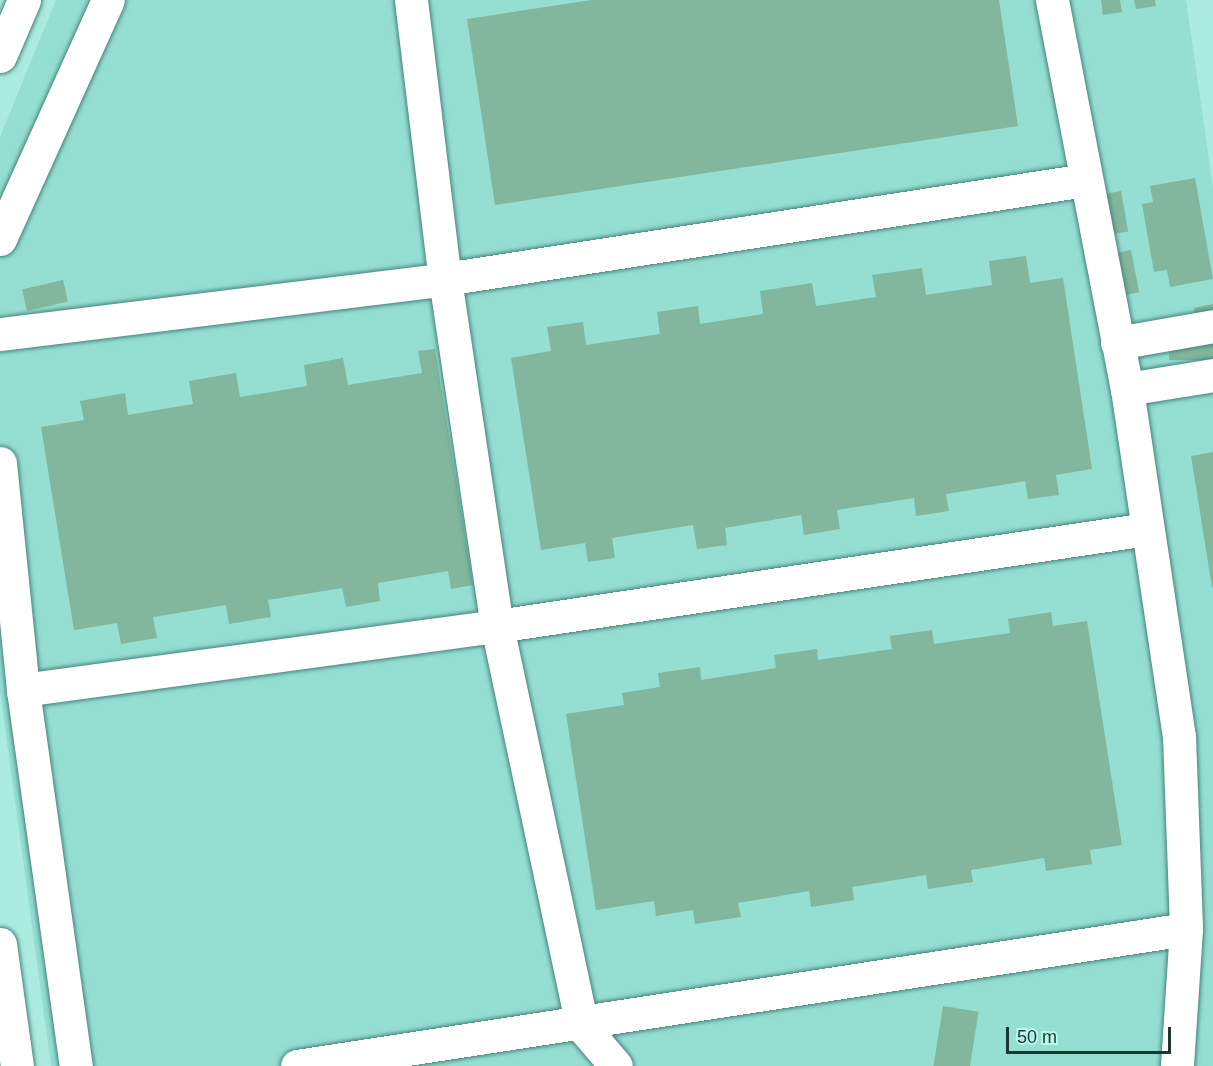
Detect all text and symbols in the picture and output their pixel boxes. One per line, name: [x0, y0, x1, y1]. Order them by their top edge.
scale bar: [1009, 1015, 1174, 1053]
text: 50 m: [1017, 1027, 1057, 1047]

